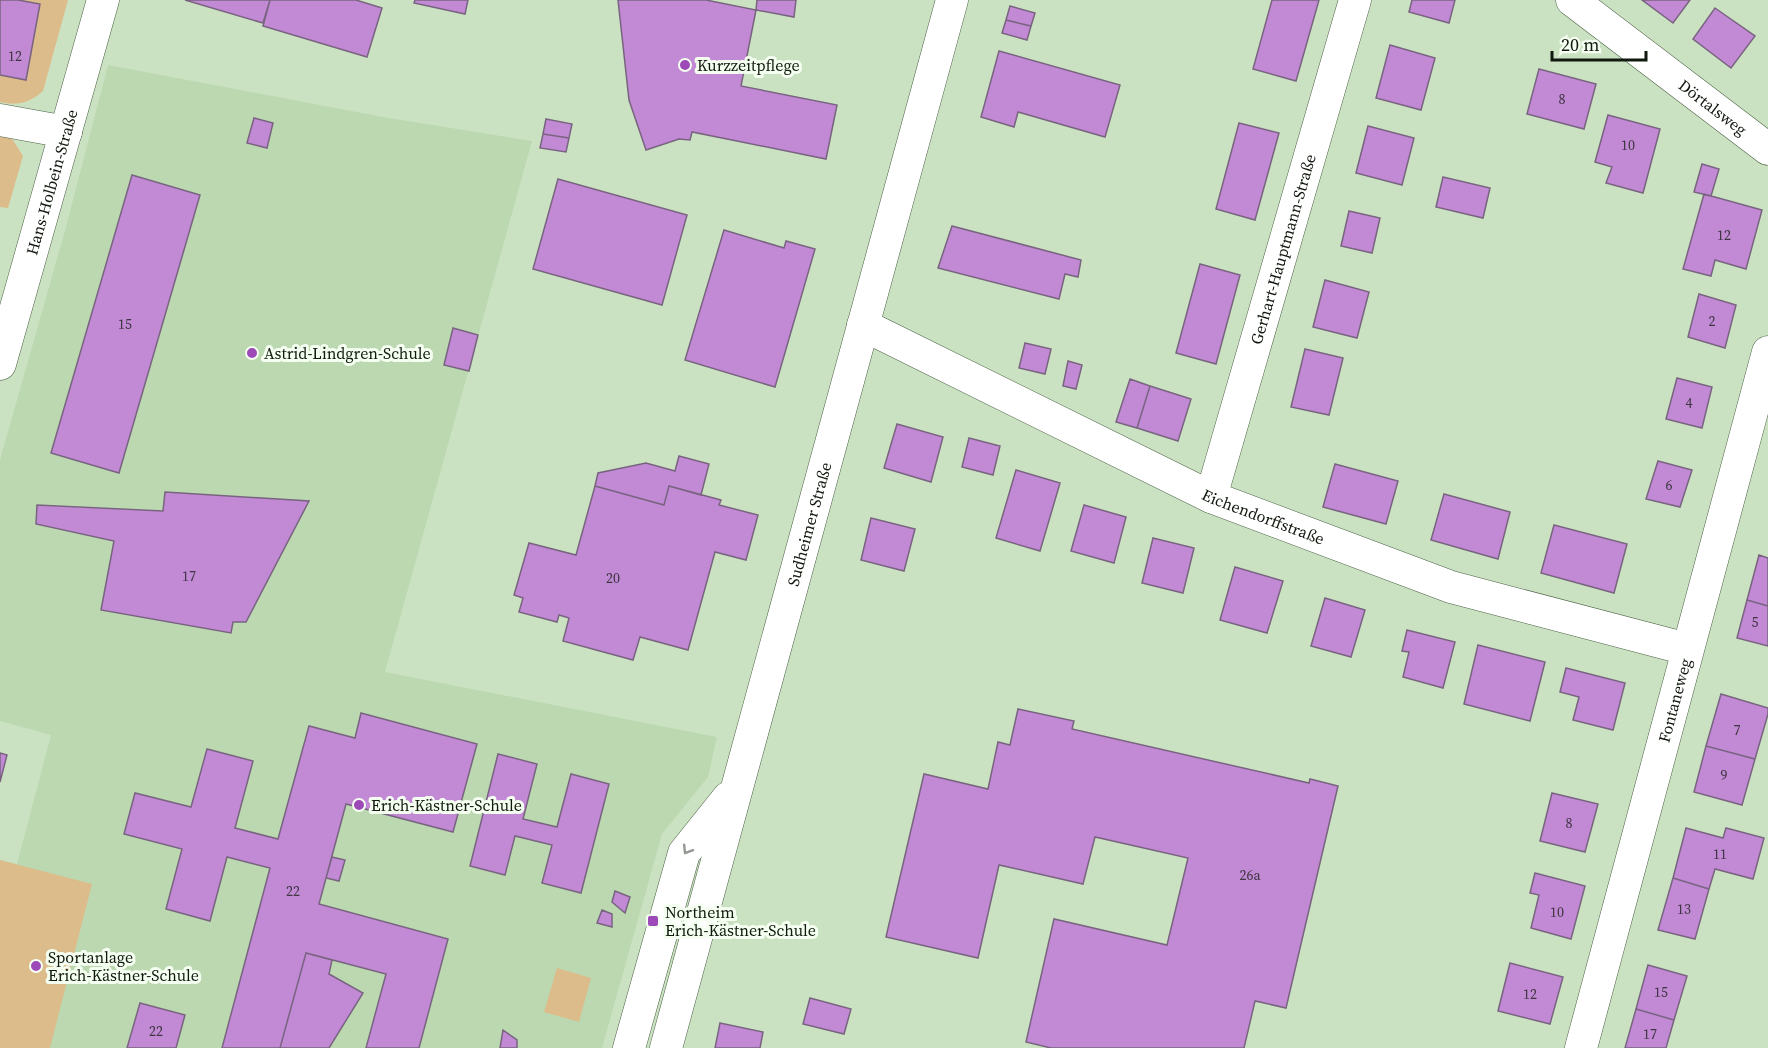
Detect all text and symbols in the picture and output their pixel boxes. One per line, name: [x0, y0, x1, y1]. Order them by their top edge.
scale bar: [1552, 24, 1646, 62]
text: 20 m: [1561, 32, 1599, 57]
house number: 12: [8, 46, 22, 66]
place label: Kurzzeitpflege: [697, 54, 800, 76]
marker: Kurzzeitpflege: [678, 58, 692, 72]
street label: Dörtalsweg: [1674, 74, 1752, 140]
house number: 8: [1559, 89, 1566, 109]
street label: Hans-Holbein-Straße: [20, 107, 83, 257]
house number: 10: [1621, 135, 1635, 155]
street label: Gerhart-Hauptmann-Straße: [1245, 151, 1321, 347]
house number: 12: [1717, 225, 1731, 245]
house number: 2: [1709, 311, 1716, 331]
house number: 15: [118, 314, 132, 334]
place label: Astrid-Lindgren-Schule: [264, 342, 431, 364]
marker: Astrid-Lindgren-Schule: [245, 346, 259, 360]
house number: 4: [1686, 393, 1693, 413]
street label: Sudheimer Straße: [782, 460, 836, 589]
house number: 6: [1666, 475, 1673, 495]
street label: Eichendorffstraße: [1198, 483, 1328, 550]
house number: 17: [182, 566, 196, 586]
house number: 20: [606, 568, 620, 588]
house number: 5: [1752, 612, 1759, 632]
street label: Fontaneweg: [1653, 656, 1696, 745]
house number: 7: [1734, 720, 1741, 740]
house number: 9: [1721, 765, 1728, 785]
place label: Erich-Kästner-Schule: [371, 794, 522, 816]
marker: Erich-Kästner-Schule: [352, 798, 366, 812]
house number: 8: [1566, 813, 1573, 833]
one-way arrow: [684, 844, 695, 855]
house number: 11: [1713, 844, 1727, 864]
house number: 26a: [1239, 865, 1261, 885]
house number: 22: [286, 881, 300, 901]
house number: 13: [1677, 899, 1691, 919]
place label: Northeim Erich-Kästner-Schule: [665, 901, 816, 941]
house number: 10: [1550, 902, 1564, 922]
marker: Northeim Erich-Kästner-Schule: [646, 914, 660, 928]
place label: Sportanlage Erich-Kästner-Schule: [48, 946, 199, 986]
marker: Sportanlage Erich-Kästner-Schule: [29, 959, 43, 973]
house number: 15: [1654, 982, 1668, 1002]
house number: 12: [1523, 984, 1537, 1004]
house number: 22: [149, 1021, 163, 1041]
house number: 17: [1643, 1024, 1657, 1044]

